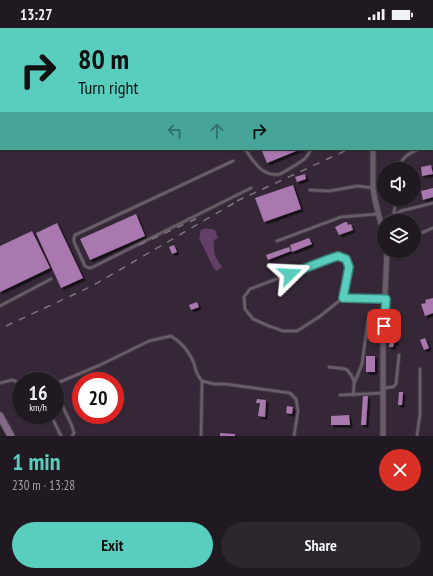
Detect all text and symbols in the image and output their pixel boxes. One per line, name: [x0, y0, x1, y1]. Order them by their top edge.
text: 13:27: [20, 5, 52, 24]
text: 80 m: [78, 40, 129, 77]
icon: right: [12, 44, 64, 96]
text: Turn right: [78, 76, 138, 99]
icon: left: [164, 120, 186, 142]
icon: ahead: [206, 120, 228, 142]
icon: right: [248, 120, 270, 142]
map controls: [377, 162, 421, 258]
button: sound: [377, 162, 421, 206]
button: layers: [377, 214, 421, 258]
position arrow: [269, 253, 311, 295]
pin: [367, 309, 401, 343]
icon: arrive: [373, 315, 395, 337]
speed limit sign: 20: [72, 372, 124, 424]
text: 16: [28, 380, 48, 406]
text: km/h: [29, 401, 47, 414]
text: 1 min: [12, 446, 60, 477]
button: close: [379, 449, 421, 491]
text: 230 m · 13:28: [12, 477, 75, 494]
button: Exit: [12, 522, 213, 568]
button: Share: [221, 522, 421, 568]

